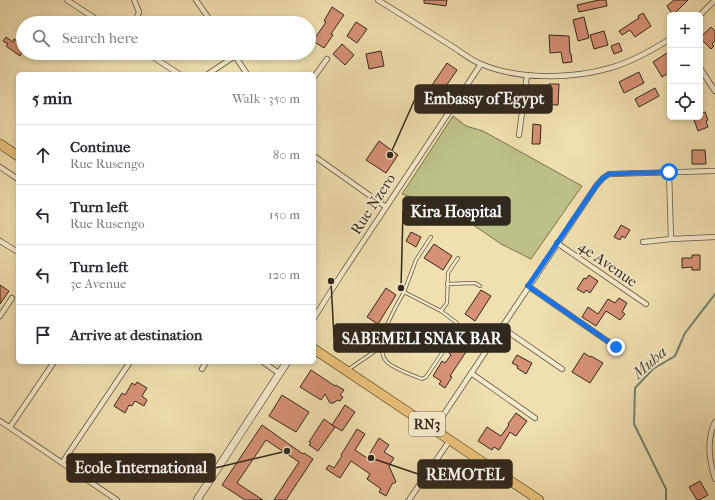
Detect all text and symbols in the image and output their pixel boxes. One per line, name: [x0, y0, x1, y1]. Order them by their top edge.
map controls: [667, 12, 703, 120]
button: +: [667, 12, 703, 48]
search box: [16, 16, 316, 60]
icon: search: [30, 27, 52, 49]
text: Search here: [62, 29, 138, 47]
button: −: [667, 48, 703, 84]
button: locate: [667, 84, 703, 120]
callout: Embassy of Egypt: [415, 85, 552, 113]
text: 5 min: [32, 88, 72, 108]
text: Embassy of Egypt: [424, 89, 545, 109]
text: Walk · 350 m: [232, 91, 300, 106]
text: Continue: [70, 138, 130, 156]
icon: ahead: [32, 144, 54, 166]
text: 80 m: [273, 147, 300, 162]
text: Rue Rusengo: [70, 156, 145, 171]
route start: [660, 163, 678, 181]
street label: Rue Nzero: [347, 170, 399, 238]
callout: Kira Hospital: [403, 197, 510, 225]
text: Turn left: [70, 198, 128, 216]
text: Kira Hospital: [410, 202, 502, 222]
icon: left: [32, 204, 54, 226]
text: 150 m: [269, 207, 300, 222]
text: Rue Rusengo: [70, 216, 145, 231]
street label: 4e Avenue: [575, 237, 641, 291]
text: Turn left: [70, 258, 128, 276]
icon: left: [32, 264, 54, 286]
text: 120 m: [268, 267, 300, 282]
text: 3e Avenue: [70, 276, 127, 291]
icon: arrive: [32, 324, 54, 346]
callout: SABEMELI SNAK BAR: [334, 324, 510, 352]
text: Arrive at destination: [70, 326, 202, 344]
text: SABEMELI SNAK BAR: [342, 329, 504, 348]
route end: [607, 338, 625, 356]
water label: Muha: [627, 342, 670, 383]
road number: RN3: [409, 412, 445, 436]
callout: Ecole International: [67, 454, 215, 482]
text: Ecole International: [75, 458, 208, 477]
callout: REMOTEL: [418, 460, 512, 488]
text: REMOTEL: [426, 465, 505, 484]

